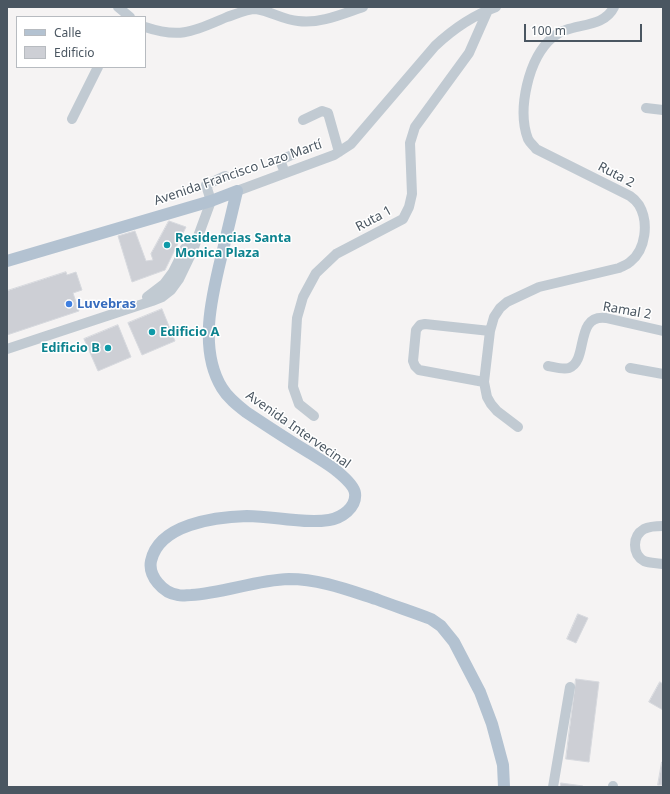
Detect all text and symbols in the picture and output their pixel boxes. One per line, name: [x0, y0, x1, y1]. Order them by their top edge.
legend: [16, 16, 146, 68]
scale bar: [526, 16, 644, 42]
text: 100 m: [531, 22, 566, 39]
text: Calle: [54, 24, 81, 41]
text: Edificio: [54, 44, 95, 61]
street label: Avenida Francisco Lazo Martí: [152, 137, 324, 209]
street label: Ruta 2: [595, 159, 637, 191]
street label: Ruta 1: [353, 203, 395, 235]
place label: Residencias Santa Monica Plaza: [175, 230, 291, 261]
marker: Residencias Santa Monica Plaza: [162, 240, 172, 250]
place label: Luvebras: [77, 296, 136, 312]
marker: Luvebras: [64, 299, 74, 309]
street label: Ramal 2: [602, 299, 652, 323]
place label: Edificio A: [160, 324, 219, 340]
marker: Edificio A: [147, 327, 157, 337]
place label: Edificio B: [41, 340, 100, 356]
marker: Edificio B: [103, 343, 113, 353]
street label: Avenida Intervecinal: [243, 388, 353, 472]

